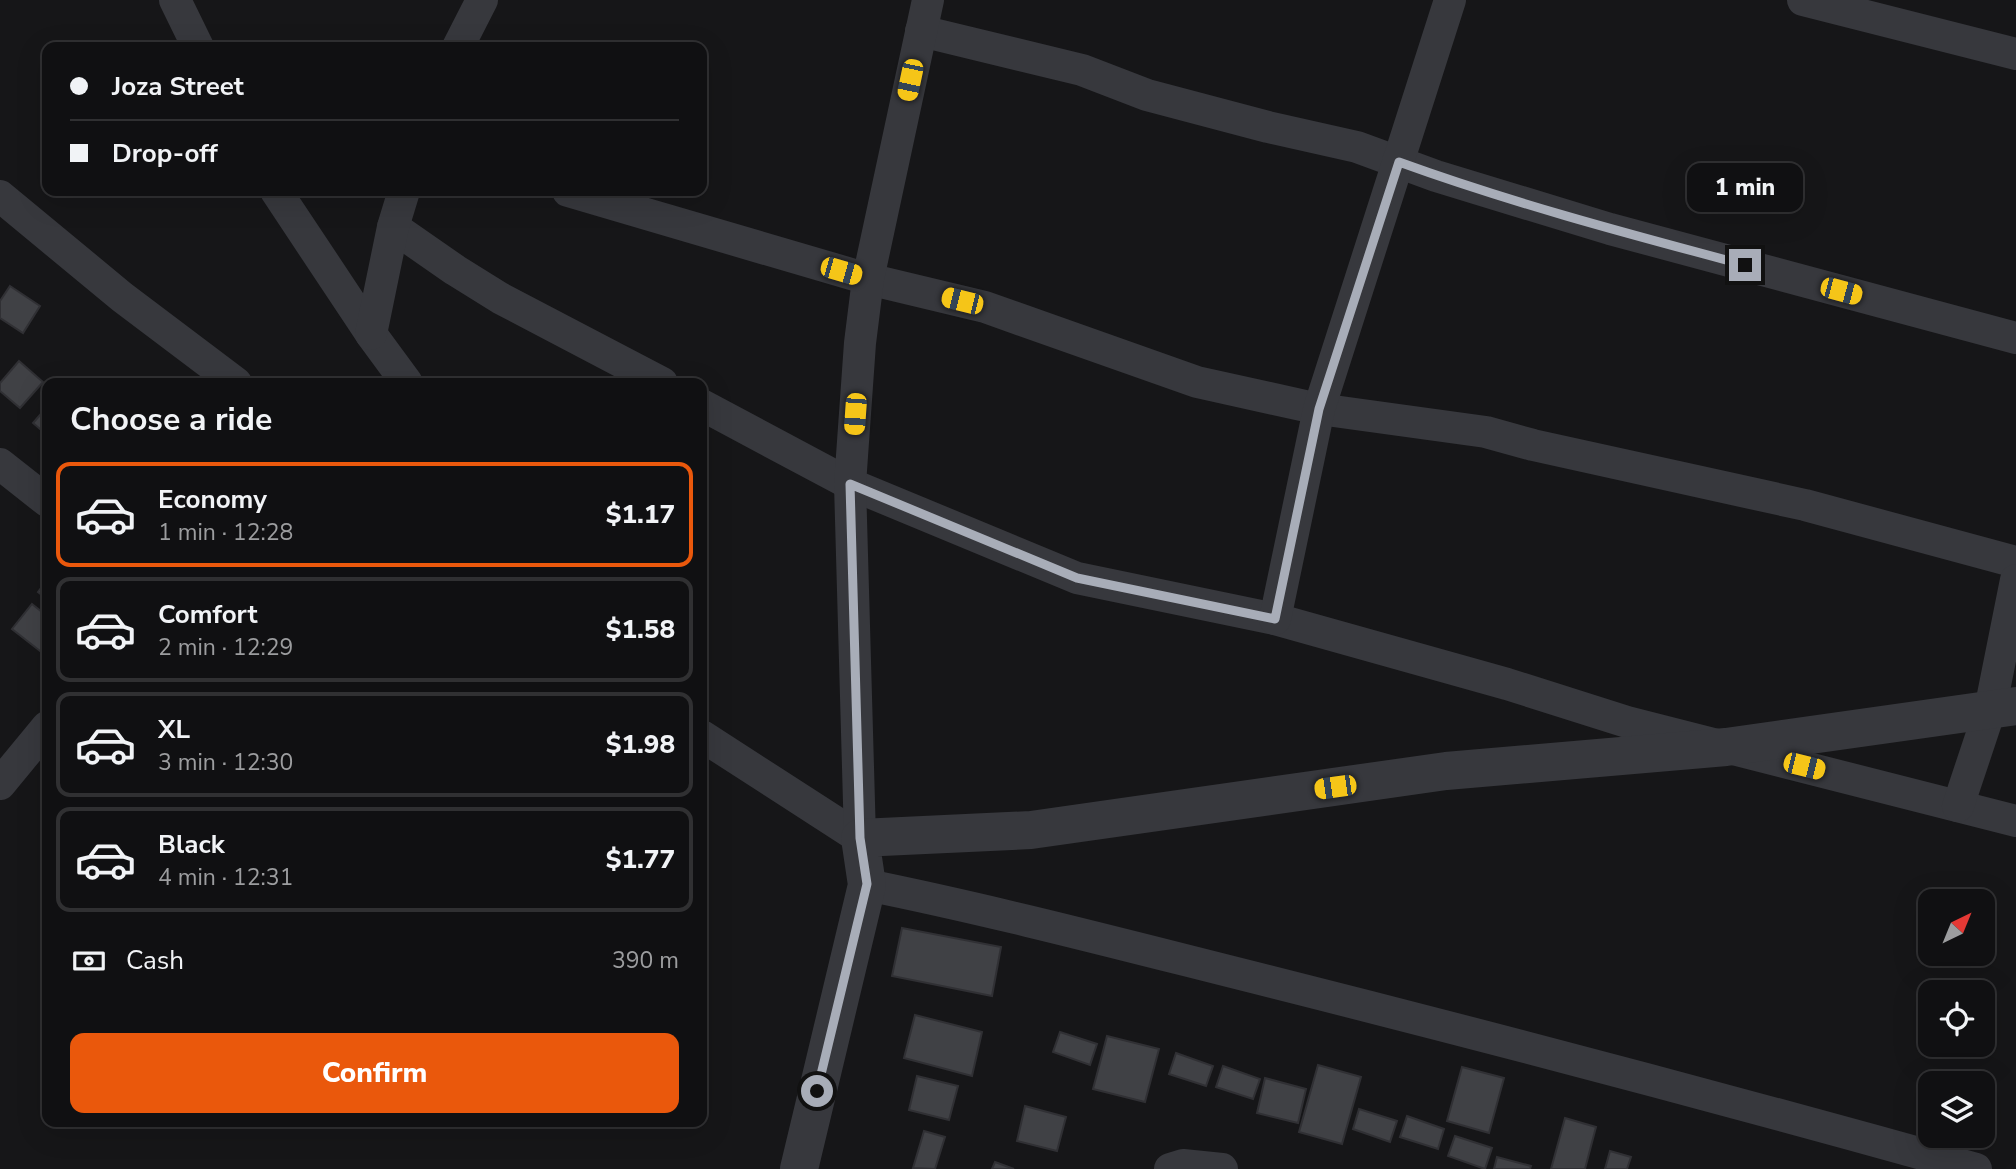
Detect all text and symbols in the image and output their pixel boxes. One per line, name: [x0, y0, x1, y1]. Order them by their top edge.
car: [896, 57, 925, 103]
text: Joza Street: [112, 69, 244, 104]
text: Drop-off: [112, 136, 218, 171]
callout: 1 min: [1687, 163, 1803, 212]
text: 1 min: [1715, 172, 1775, 203]
route end: [1729, 249, 1761, 281]
car: [818, 255, 865, 287]
car: [1818, 275, 1865, 307]
car: [940, 286, 985, 316]
car: [844, 392, 867, 436]
text: Choose a ride: [70, 398, 272, 441]
text: Economy: [158, 482, 267, 517]
icon: car: [74, 483, 137, 546]
text: $1.17: [606, 497, 675, 532]
text: 1 min · 12:28: [158, 517, 293, 548]
text: Comfort: [158, 597, 258, 632]
icon: car: [74, 598, 137, 661]
text: $1.58: [606, 612, 675, 647]
text: 2 min · 12:29: [158, 632, 293, 663]
text: XL: [158, 712, 190, 747]
icon: car: [74, 713, 137, 776]
text: $1.98: [606, 727, 675, 762]
text: 3 min · 12:30: [158, 747, 293, 778]
car: [1782, 751, 1827, 781]
car: [1313, 774, 1358, 800]
text: Black: [158, 827, 225, 862]
icon: car: [74, 828, 137, 891]
text: $1.77: [606, 842, 675, 877]
text: 4 min · 12:31: [158, 862, 293, 893]
north arrow: [1918, 889, 1995, 966]
map controls: [1918, 889, 1995, 1148]
icon: cash: [70, 942, 108, 980]
text: Cash: [126, 943, 184, 978]
text: 390 m: [612, 945, 679, 976]
button: locate: [1918, 980, 1995, 1057]
button: Confirm: [70, 1033, 679, 1113]
button: layers: [1918, 1071, 1995, 1148]
route start: [801, 1075, 833, 1107]

